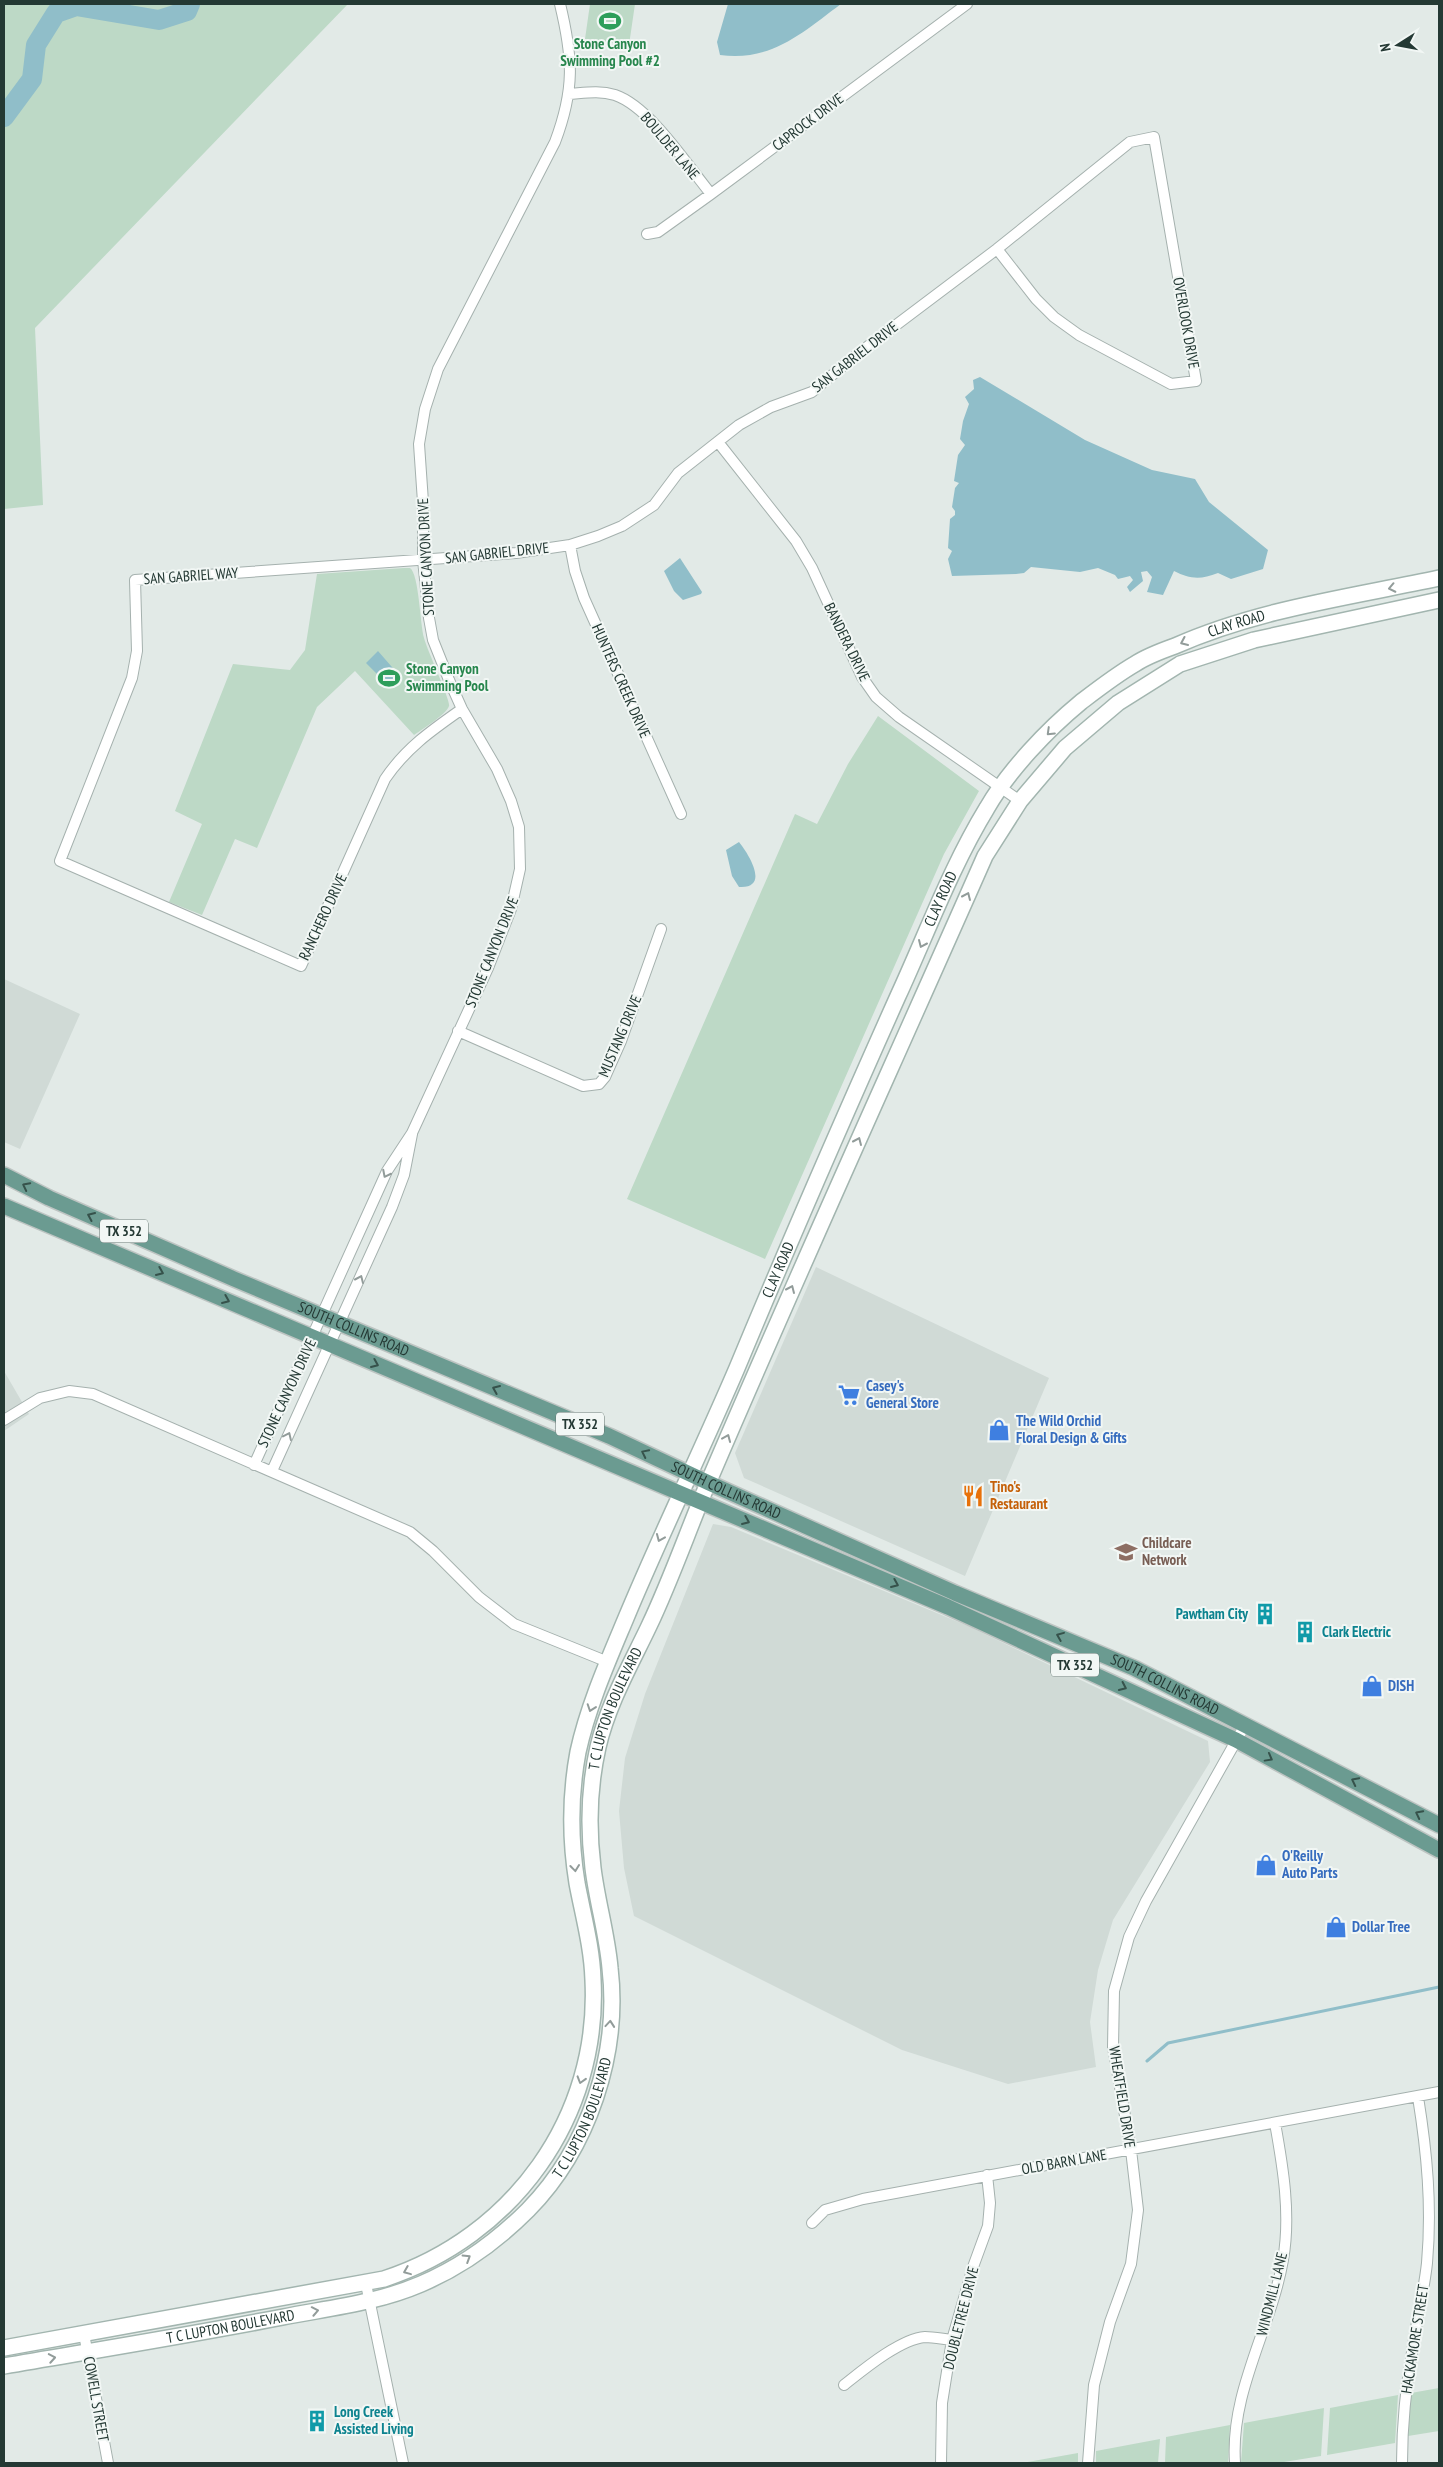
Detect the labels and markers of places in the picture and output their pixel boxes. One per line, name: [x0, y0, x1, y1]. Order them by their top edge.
sports icon: Stone Canyon Swimming Pool #2: [597, 8, 623, 34]
place label: Stone Canyon Swimming Pool #2: [560, 34, 660, 70]
place label: Stone Canyon Swimming Pool: [406, 659, 489, 695]
sports icon: Stone Canyon Swimming Pool: [376, 665, 402, 691]
place label: Casey's General Store: [866, 1376, 939, 1412]
supermarket icon: Casey's General Store: [836, 1382, 862, 1408]
place label: The Wild Orchid Floral Design & Gifts: [1016, 1411, 1127, 1447]
shop icon: The Wild Orchid Floral Design & Gifts: [986, 1417, 1012, 1443]
place label: Tino's Restaurant: [990, 1477, 1048, 1513]
restaurant icon: Tino's Restaurant: [960, 1483, 986, 1509]
place label: Childcare Network: [1142, 1533, 1192, 1569]
school or university icon: Childcare Network: [1113, 1539, 1139, 1565]
building icon: Pawtham City: [1252, 1601, 1278, 1627]
place label: Pawtham City: [1176, 1604, 1249, 1623]
building icon: Clark Electric: [1292, 1619, 1318, 1645]
place label: Clark Electric: [1322, 1622, 1392, 1641]
shop icon: DISH: [1359, 1673, 1385, 1699]
place label: DISH: [1388, 1676, 1414, 1695]
place label: O'Reilly Auto Parts: [1281, 1846, 1338, 1882]
shop icon: O'Reilly Auto Parts: [1253, 1852, 1279, 1878]
shop icon: Dollar Tree: [1323, 1914, 1349, 1940]
place label: Dollar Tree: [1352, 1917, 1410, 1936]
place label: Long Creek Assisted Living: [333, 2402, 414, 2438]
building icon: Long Creek Assisted Living: [304, 2408, 330, 2434]

